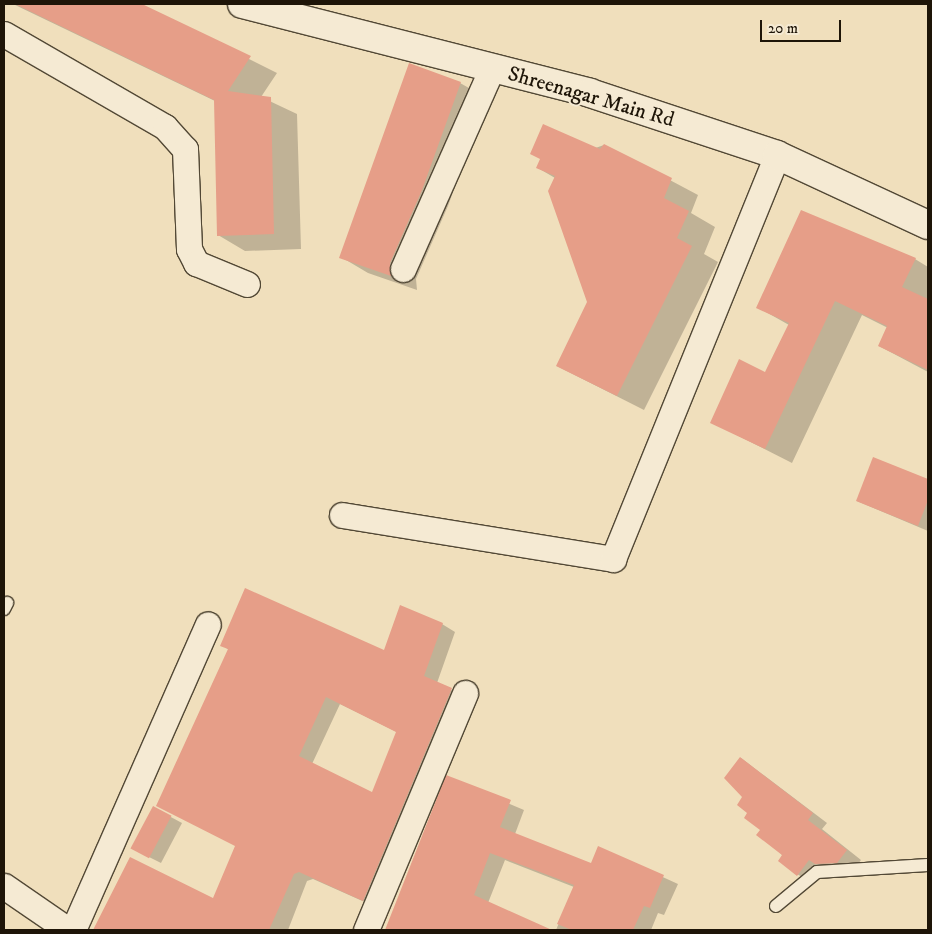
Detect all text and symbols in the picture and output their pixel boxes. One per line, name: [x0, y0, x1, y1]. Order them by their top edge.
scale bar: [762, 10, 843, 42]
text: 20 m: [768, 19, 798, 38]
street label: Shreenagar Main Rd: [505, 61, 677, 133]

